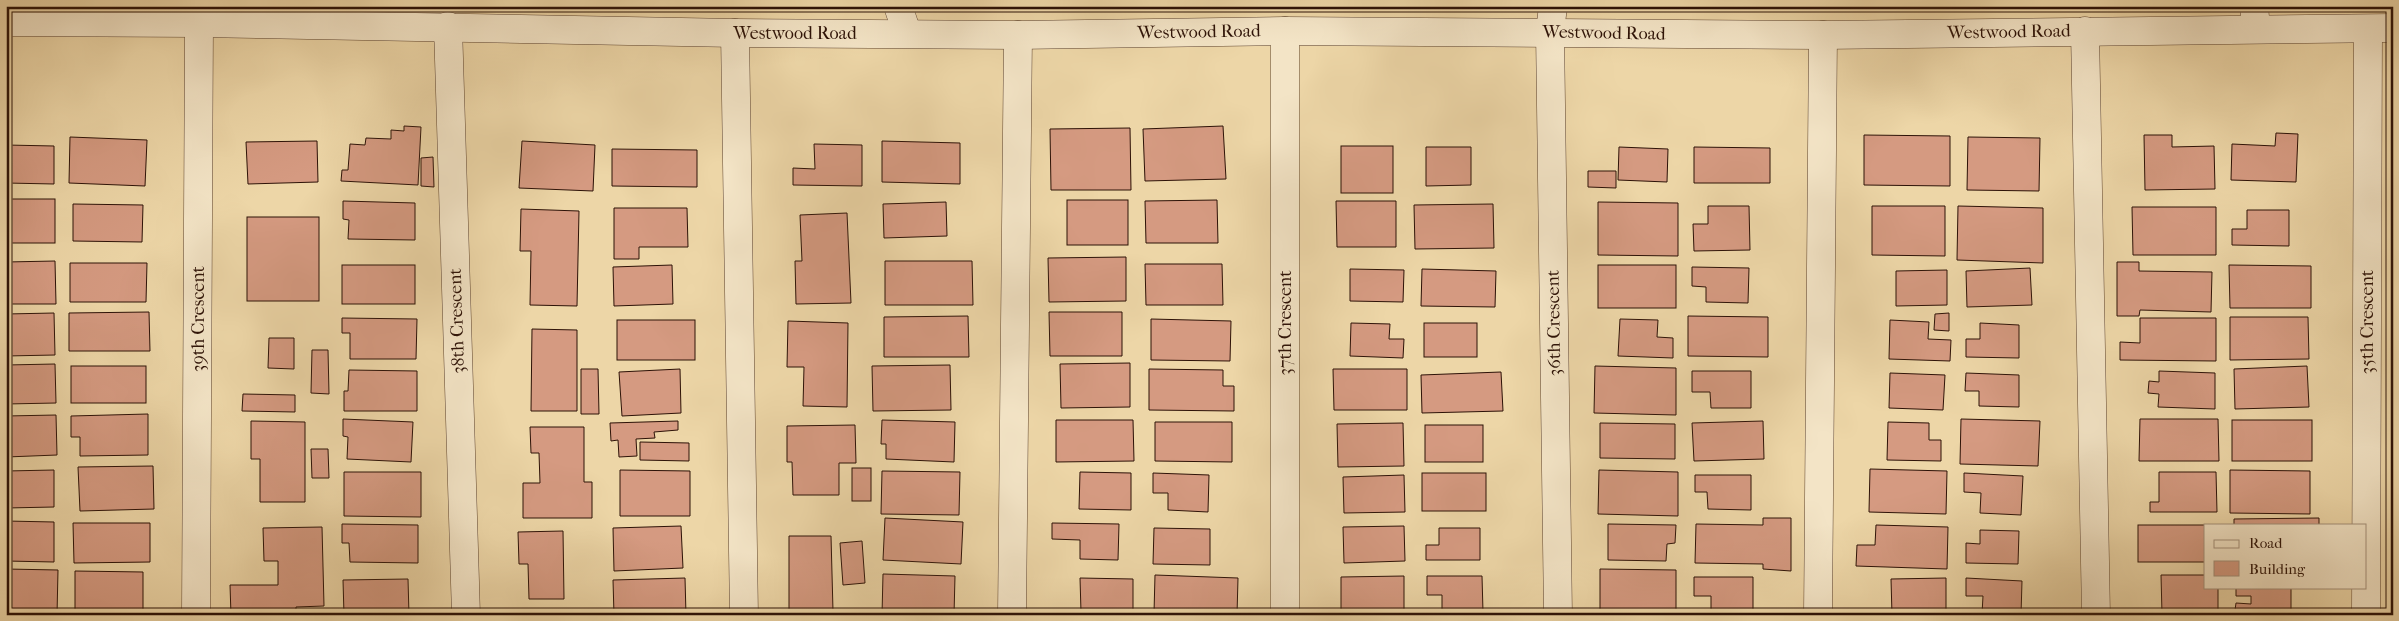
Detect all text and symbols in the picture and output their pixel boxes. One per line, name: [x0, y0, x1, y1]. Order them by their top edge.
street label: Westwood Road: [1136, 20, 1261, 44]
street label: Westwood Road: [1946, 20, 2071, 44]
street label: Westwood Road: [1541, 21, 1666, 45]
street label: Westwood Road: [732, 23, 857, 44]
street label: 39th Crescent: [188, 265, 209, 372]
street label: 38th Crescent: [445, 267, 469, 374]
street label: 36th Crescent: [1543, 269, 1565, 376]
street label: 35th Crescent: [2357, 269, 2378, 374]
street label: 37th Crescent: [1275, 270, 1296, 376]
legend: [2204, 524, 2366, 588]
text: Road: [2249, 534, 2283, 552]
text: Building: [2249, 560, 2306, 578]

